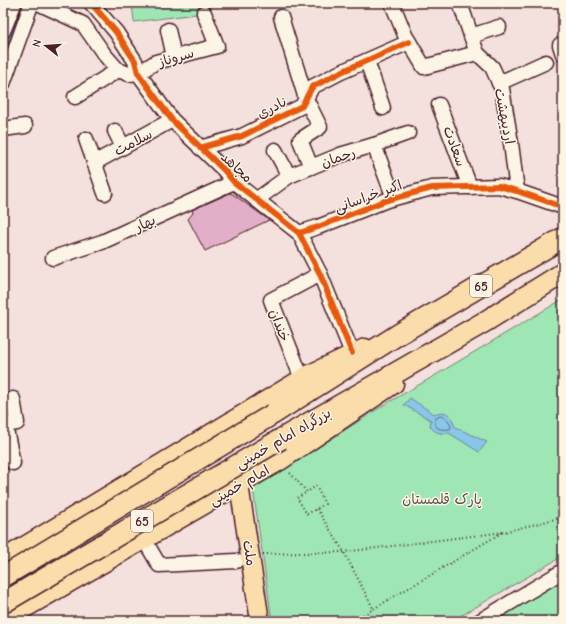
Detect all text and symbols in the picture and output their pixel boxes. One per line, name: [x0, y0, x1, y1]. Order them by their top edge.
north arrow: [26, 26, 66, 66]
text: N: [30, 38, 44, 49]
street label: سروناز: [155, 44, 196, 71]
street label: اردیبهشت: [491, 87, 518, 146]
street label: نادری: [254, 93, 290, 122]
street label: سعادت: [439, 124, 470, 169]
street label: سلامت: [111, 125, 155, 160]
street label: رحمان: [319, 144, 358, 171]
street label: مجاهد: [217, 148, 256, 186]
street label: اکبر خراسانی: [332, 176, 404, 217]
street label: بهار: [131, 211, 158, 236]
road number: 65: [470, 275, 492, 297]
street label: خندان: [266, 307, 293, 344]
street label: بزرگراه امام خمینی: [233, 404, 335, 474]
street label: امام خمینی: [206, 461, 273, 511]
park label: پارک قلمستان: [402, 491, 482, 509]
road number: 65: [131, 510, 153, 532]
street label: ملت: [239, 539, 260, 567]

